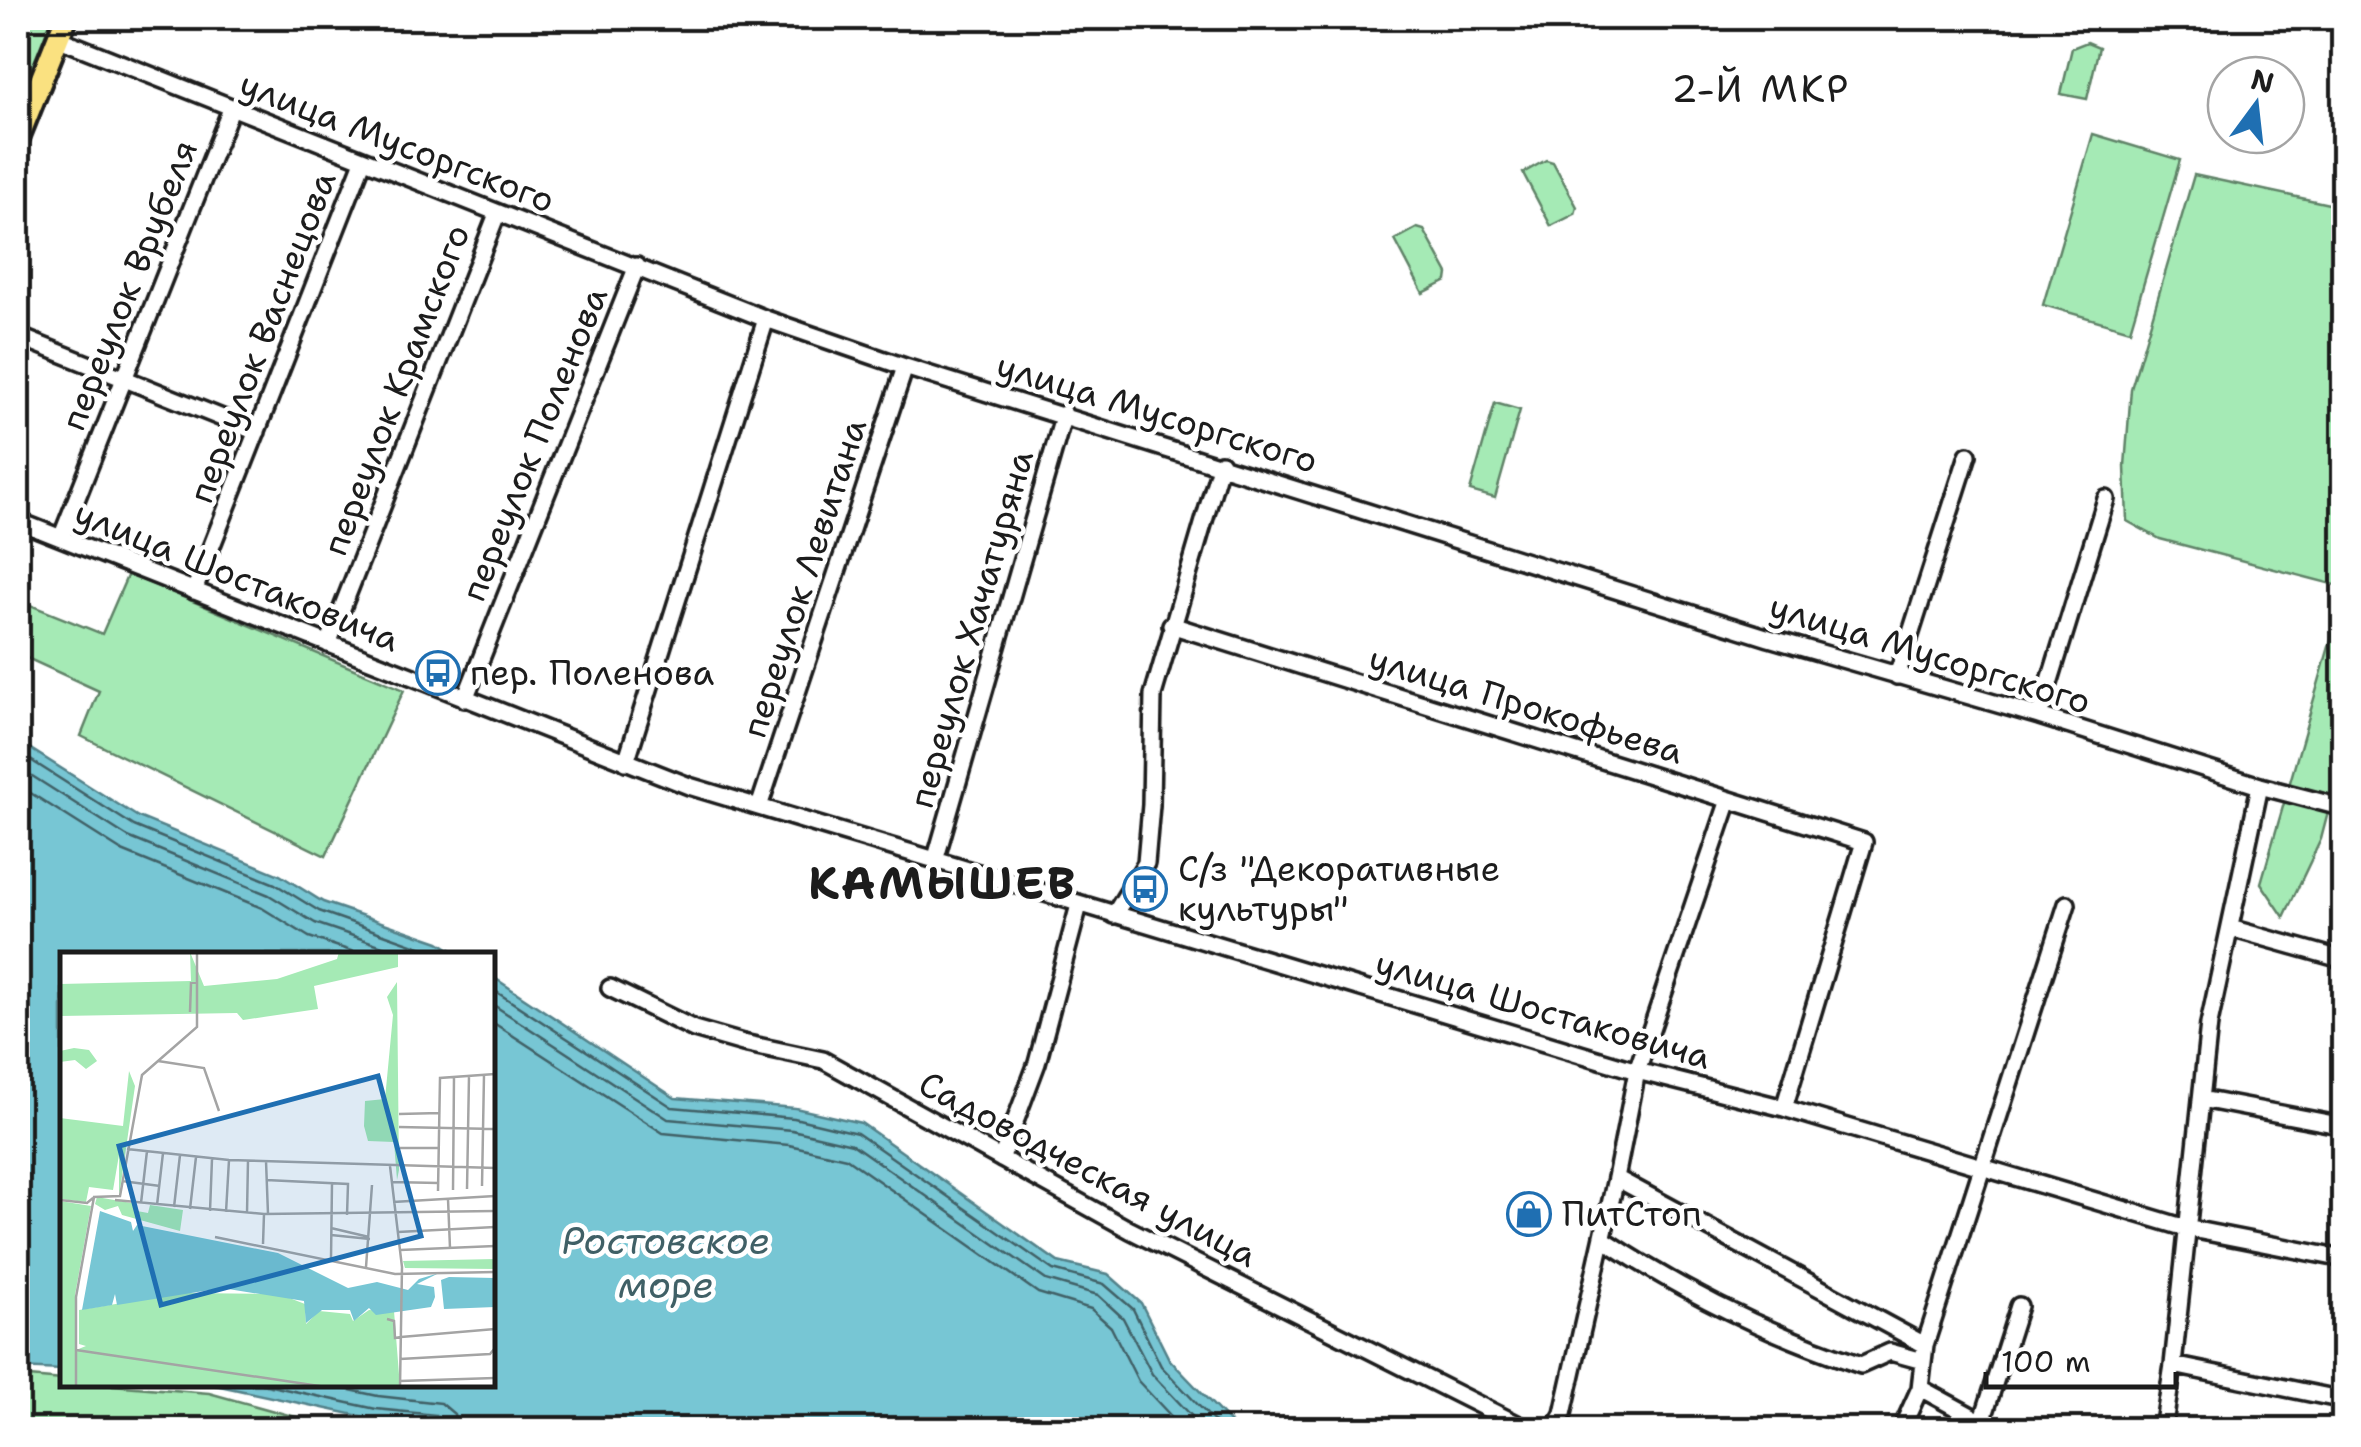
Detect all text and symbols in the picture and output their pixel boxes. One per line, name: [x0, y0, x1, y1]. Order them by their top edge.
north arrow: [2206, 55, 2306, 155]
street label: улица Мусоргского: [233, 60, 561, 223]
text: N: [2247, 60, 2278, 102]
district label: 2-Й МКР: [1671, 63, 1851, 114]
street label: переулок Врубеля: [49, 133, 208, 437]
street label: переулок Васнецова: [177, 164, 347, 509]
street label: переулок Крамского: [311, 218, 480, 562]
street label: переулок Поленова: [449, 280, 618, 608]
street label: улица Мусоргского: [991, 341, 1324, 484]
street label: переулок Левитана: [730, 412, 877, 743]
street label: переулок Хачатуряна: [897, 444, 1044, 813]
street label: улица Шостаковича: [68, 489, 407, 662]
street label: улица Мусоргского: [1764, 582, 2097, 725]
street label: улица Прокофьева: [1363, 634, 1689, 775]
place label: пер. Поленова: [470, 649, 715, 696]
bus stop icon: пер. Поленова: [415, 650, 461, 696]
place label: С/з "Декоративные культуры": [1178, 845, 1500, 932]
district label: КАМЫШЕВ: [808, 853, 1078, 913]
bus stop icon: С/з "Декоративные культуры": [1122, 866, 1168, 912]
street label: улица Шостаковича: [1370, 939, 1717, 1080]
inset map: [60, 952, 495, 1387]
street label: Садоводческая улица: [911, 1059, 1266, 1278]
place label: ПитСтоп: [1562, 1190, 1702, 1237]
shop icon: ПитСтоп: [1506, 1191, 1552, 1237]
water label: Ростовское море: [562, 1215, 770, 1310]
scale bar: [1986, 1327, 2176, 1389]
text: 100 m: [2001, 1341, 2091, 1382]

